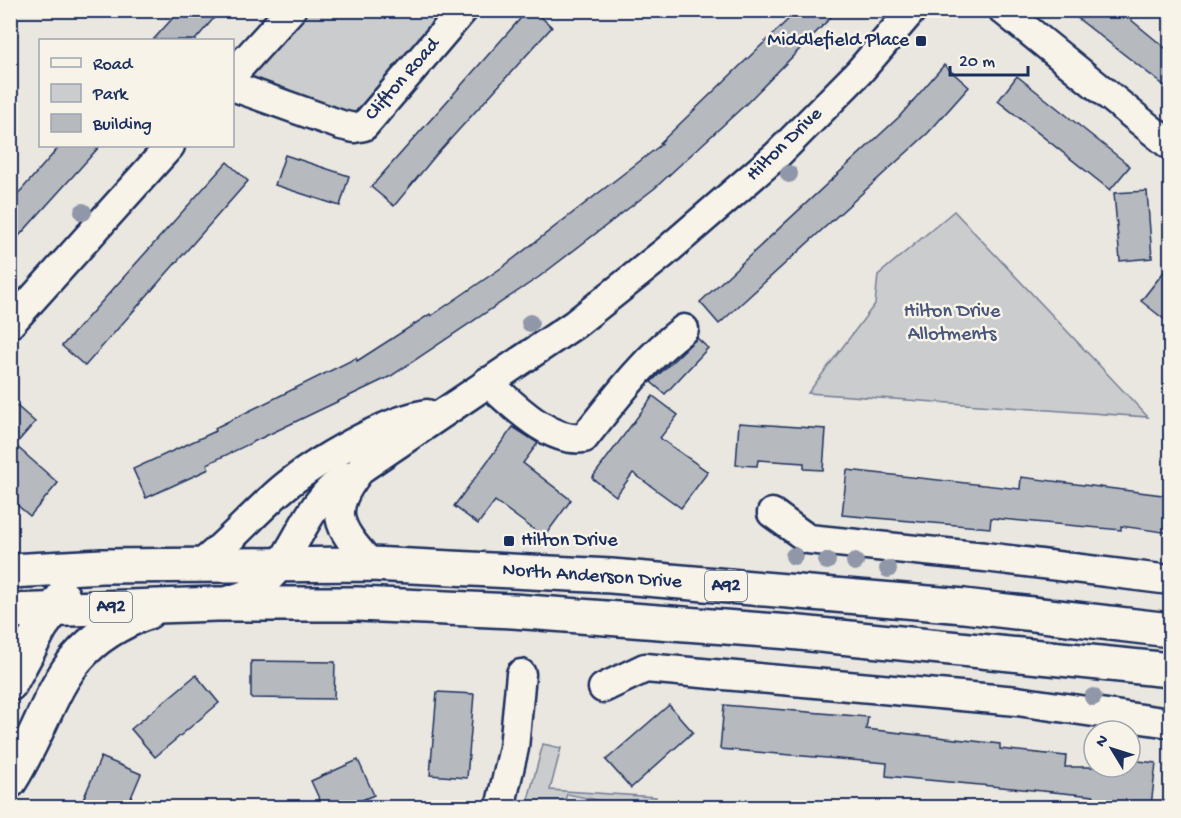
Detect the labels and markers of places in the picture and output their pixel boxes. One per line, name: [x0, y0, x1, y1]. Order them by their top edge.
place label: Middlefield Place: [767, 30, 910, 53]
marker: Middlefield Place: [914, 34, 928, 48]
place label: Hilton Drive: [521, 530, 618, 553]
marker: Hilton Drive: [502, 534, 516, 548]

